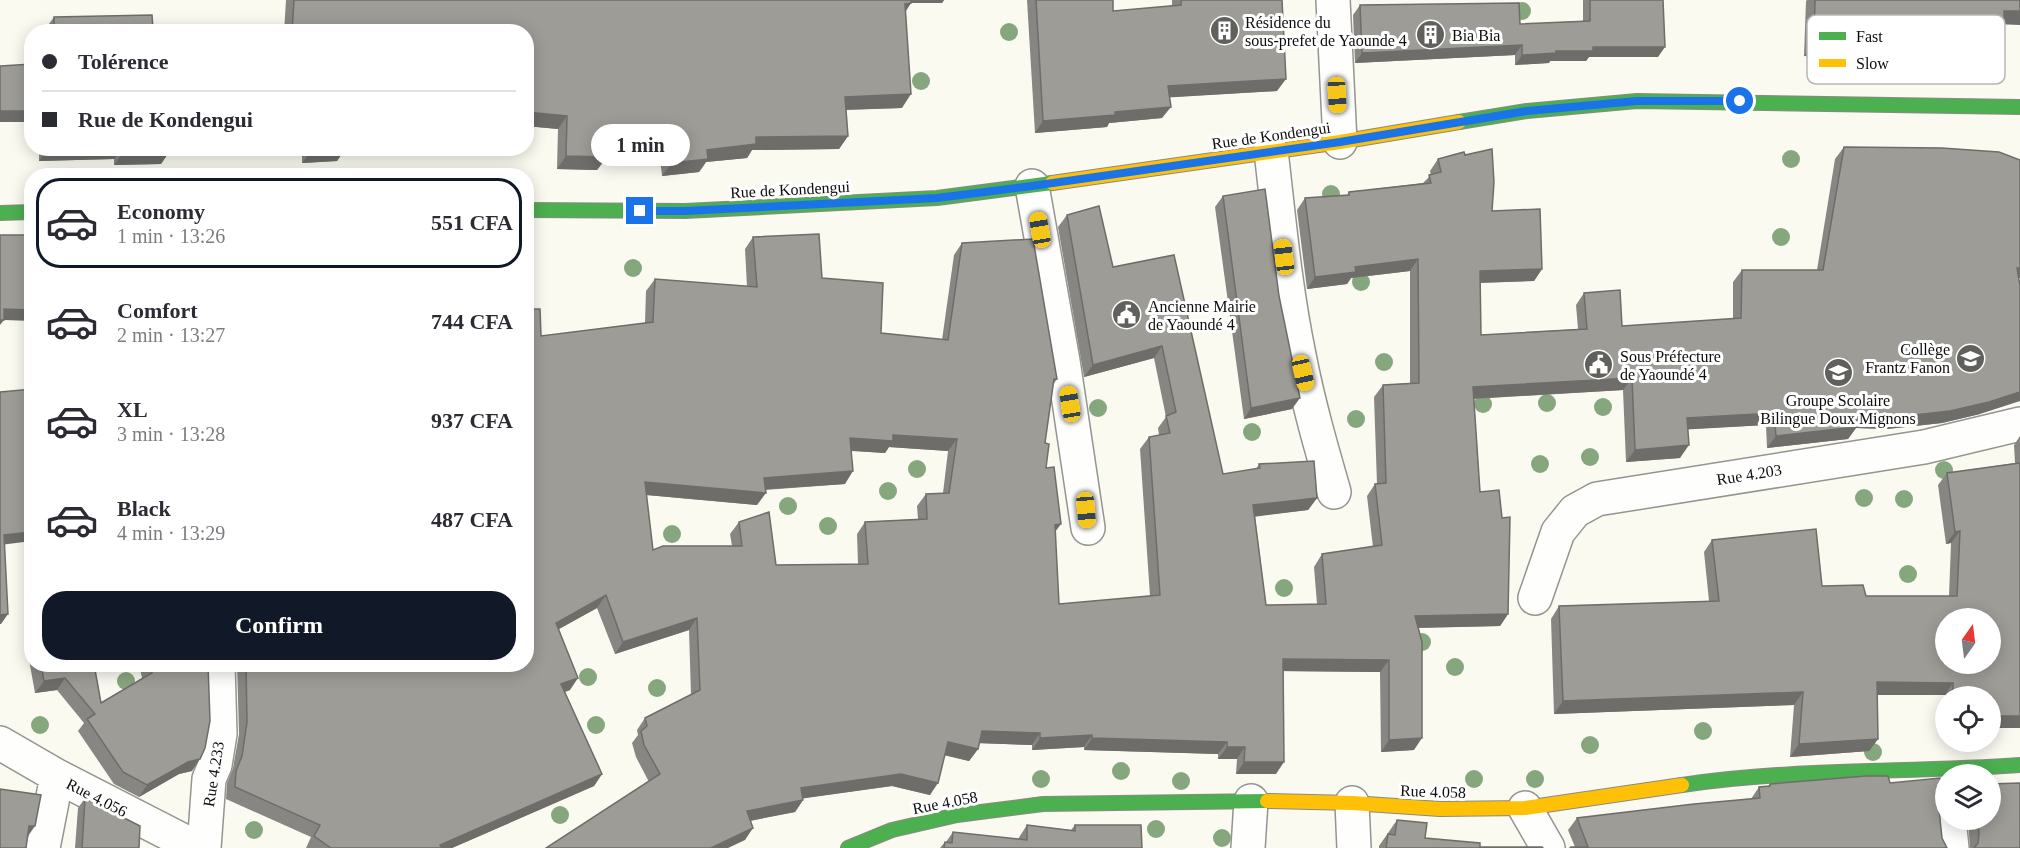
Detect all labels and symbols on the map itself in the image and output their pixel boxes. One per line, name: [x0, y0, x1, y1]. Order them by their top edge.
place label: Résidence du sous-prefet de Yaounde 4: [1245, 14, 1407, 50]
building icon: Résidence du sous-prefet de Yaounde 4: [1208, 15, 1240, 47]
legend: [1807, 15, 2005, 84]
building icon: Bia Bia: [1415, 19, 1447, 51]
place label: Bia Bia: [1452, 27, 1500, 44]
text: Fast: [1856, 28, 1883, 45]
text: Slow: [1856, 55, 1889, 72]
car: [1327, 77, 1347, 113]
route start: [1726, 87, 1753, 114]
street label: Rue de Kondengui: [1210, 119, 1332, 153]
callout: 1 min: [590, 124, 690, 166]
street label: Rue de Kondengui: [730, 178, 851, 202]
route end: [626, 197, 653, 224]
car: [1028, 211, 1052, 249]
car: [1273, 238, 1295, 276]
place label: Ancienne Mairie de Yaoundé 4: [1148, 298, 1256, 333]
public building icon: Ancienne Mairie de Yaoundé 4: [1111, 299, 1143, 331]
place label: Collège Frantz Fanon: [1865, 341, 1950, 376]
school or university icon: Collège Frantz Fanon: [1955, 342, 1987, 374]
place label: Sous Préfecture de Yaoundé 4: [1620, 348, 1721, 383]
public building icon: Sous Préfecture de Yaoundé 4: [1583, 349, 1615, 381]
car: [1290, 353, 1316, 393]
school or university icon: Groupe Scolaire Bilingue Doux Mignons: [1822, 356, 1854, 388]
car: [1058, 385, 1082, 423]
place label: Groupe Scolaire Bilingue Doux Mignons: [1760, 392, 1916, 428]
street label: Rue 4.203: [1715, 461, 1783, 488]
car: [1075, 491, 1097, 529]
north arrow: [1935, 608, 2001, 674]
street label: Rue 4.233: [200, 740, 227, 808]
street label: Rue 4.056: [64, 775, 130, 820]
street label: Rue 4.058: [1400, 782, 1466, 801]
street label: Rue 4.058: [911, 788, 979, 817]

